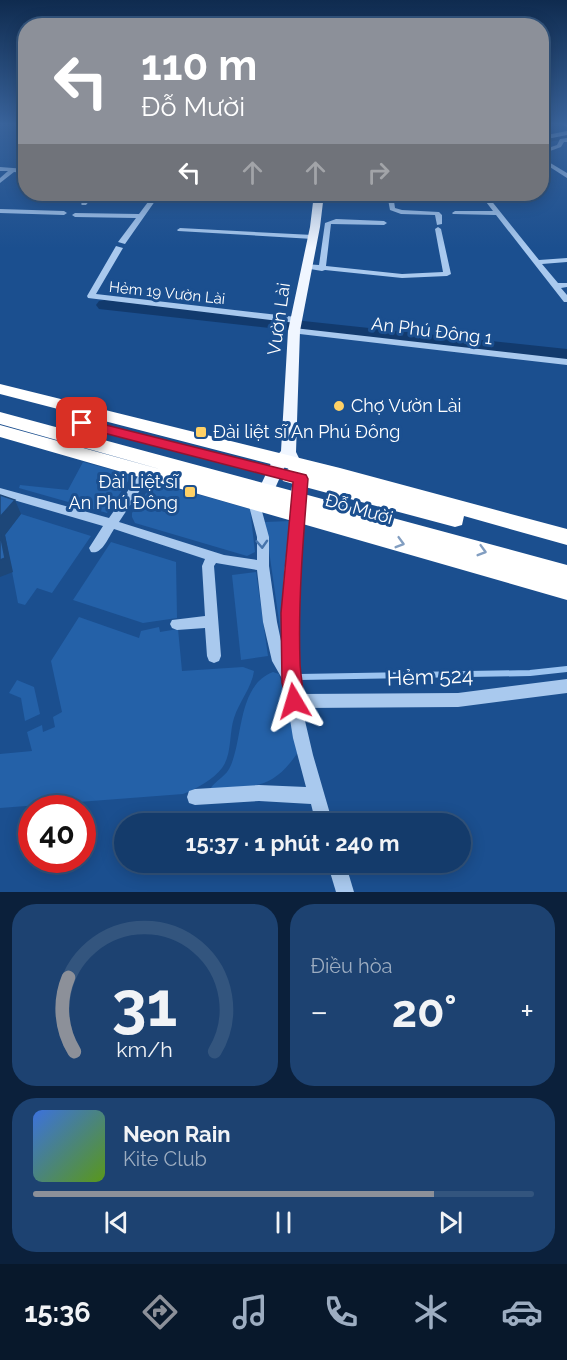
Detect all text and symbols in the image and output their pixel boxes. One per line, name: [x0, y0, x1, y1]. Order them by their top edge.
text: 110 m: [141, 41, 257, 90]
icon: left: [42, 42, 120, 120]
text: Đỗ Mười: [141, 91, 245, 122]
icon: left: [173, 156, 206, 189]
icon: ahead: [236, 156, 269, 189]
icon: ahead: [299, 156, 332, 189]
icon: right: [362, 156, 395, 189]
street label: Hẻm 19 Vườn Lài: [108, 278, 226, 308]
street label: Vườn Lài: [263, 281, 294, 357]
street label: An Phú Đông 1: [370, 313, 494, 348]
place label: Chợ Vườn Lài: [351, 395, 461, 416]
pin: [56, 397, 107, 448]
marker: Chợ Vườn Lài: [332, 399, 346, 413]
icon: arrive: [65, 406, 98, 439]
place label: Đài liệt sĩ An Phú Đông: [213, 421, 400, 442]
marker: Đài liệt sĩ An Phú Đông: [194, 425, 208, 439]
place label: Đài Liệt sĩ An Phú Đông: [68, 471, 179, 513]
marker: Đài Liệt sĩ An Phú Đông: [183, 485, 197, 499]
street label: Đỗ Mười: [323, 489, 395, 528]
one-way arrow: [394, 536, 405, 548]
one-way arrow: [256, 539, 269, 548]
one-way arrow: [476, 543, 486, 556]
street label: Hẻm 524: [386, 663, 474, 690]
position arrow: [262, 669, 326, 733]
speed limit sign: 40: [18, 795, 96, 873]
text: 15:37 · 1 phút · 240 m: [186, 830, 399, 856]
text: Điều hòa: [311, 954, 392, 978]
text: 31: [112, 967, 178, 1041]
text: 20°: [392, 985, 457, 1038]
text: −: [311, 992, 328, 1031]
text: +: [520, 992, 534, 1031]
text: km/h: [116, 1037, 173, 1062]
text: Neon Rain: [123, 1121, 231, 1147]
text: Kite Club: [123, 1147, 207, 1171]
icon: previous: [100, 1206, 133, 1239]
icon: pause: [267, 1206, 300, 1239]
icon: next: [434, 1206, 467, 1239]
icon: directions: [139, 1291, 181, 1333]
icon: music: [229, 1291, 271, 1333]
icon: phone: [320, 1291, 362, 1333]
icon: climate: [410, 1291, 452, 1333]
icon: car: [501, 1291, 543, 1333]
text: 15:36: [24, 1297, 91, 1328]

